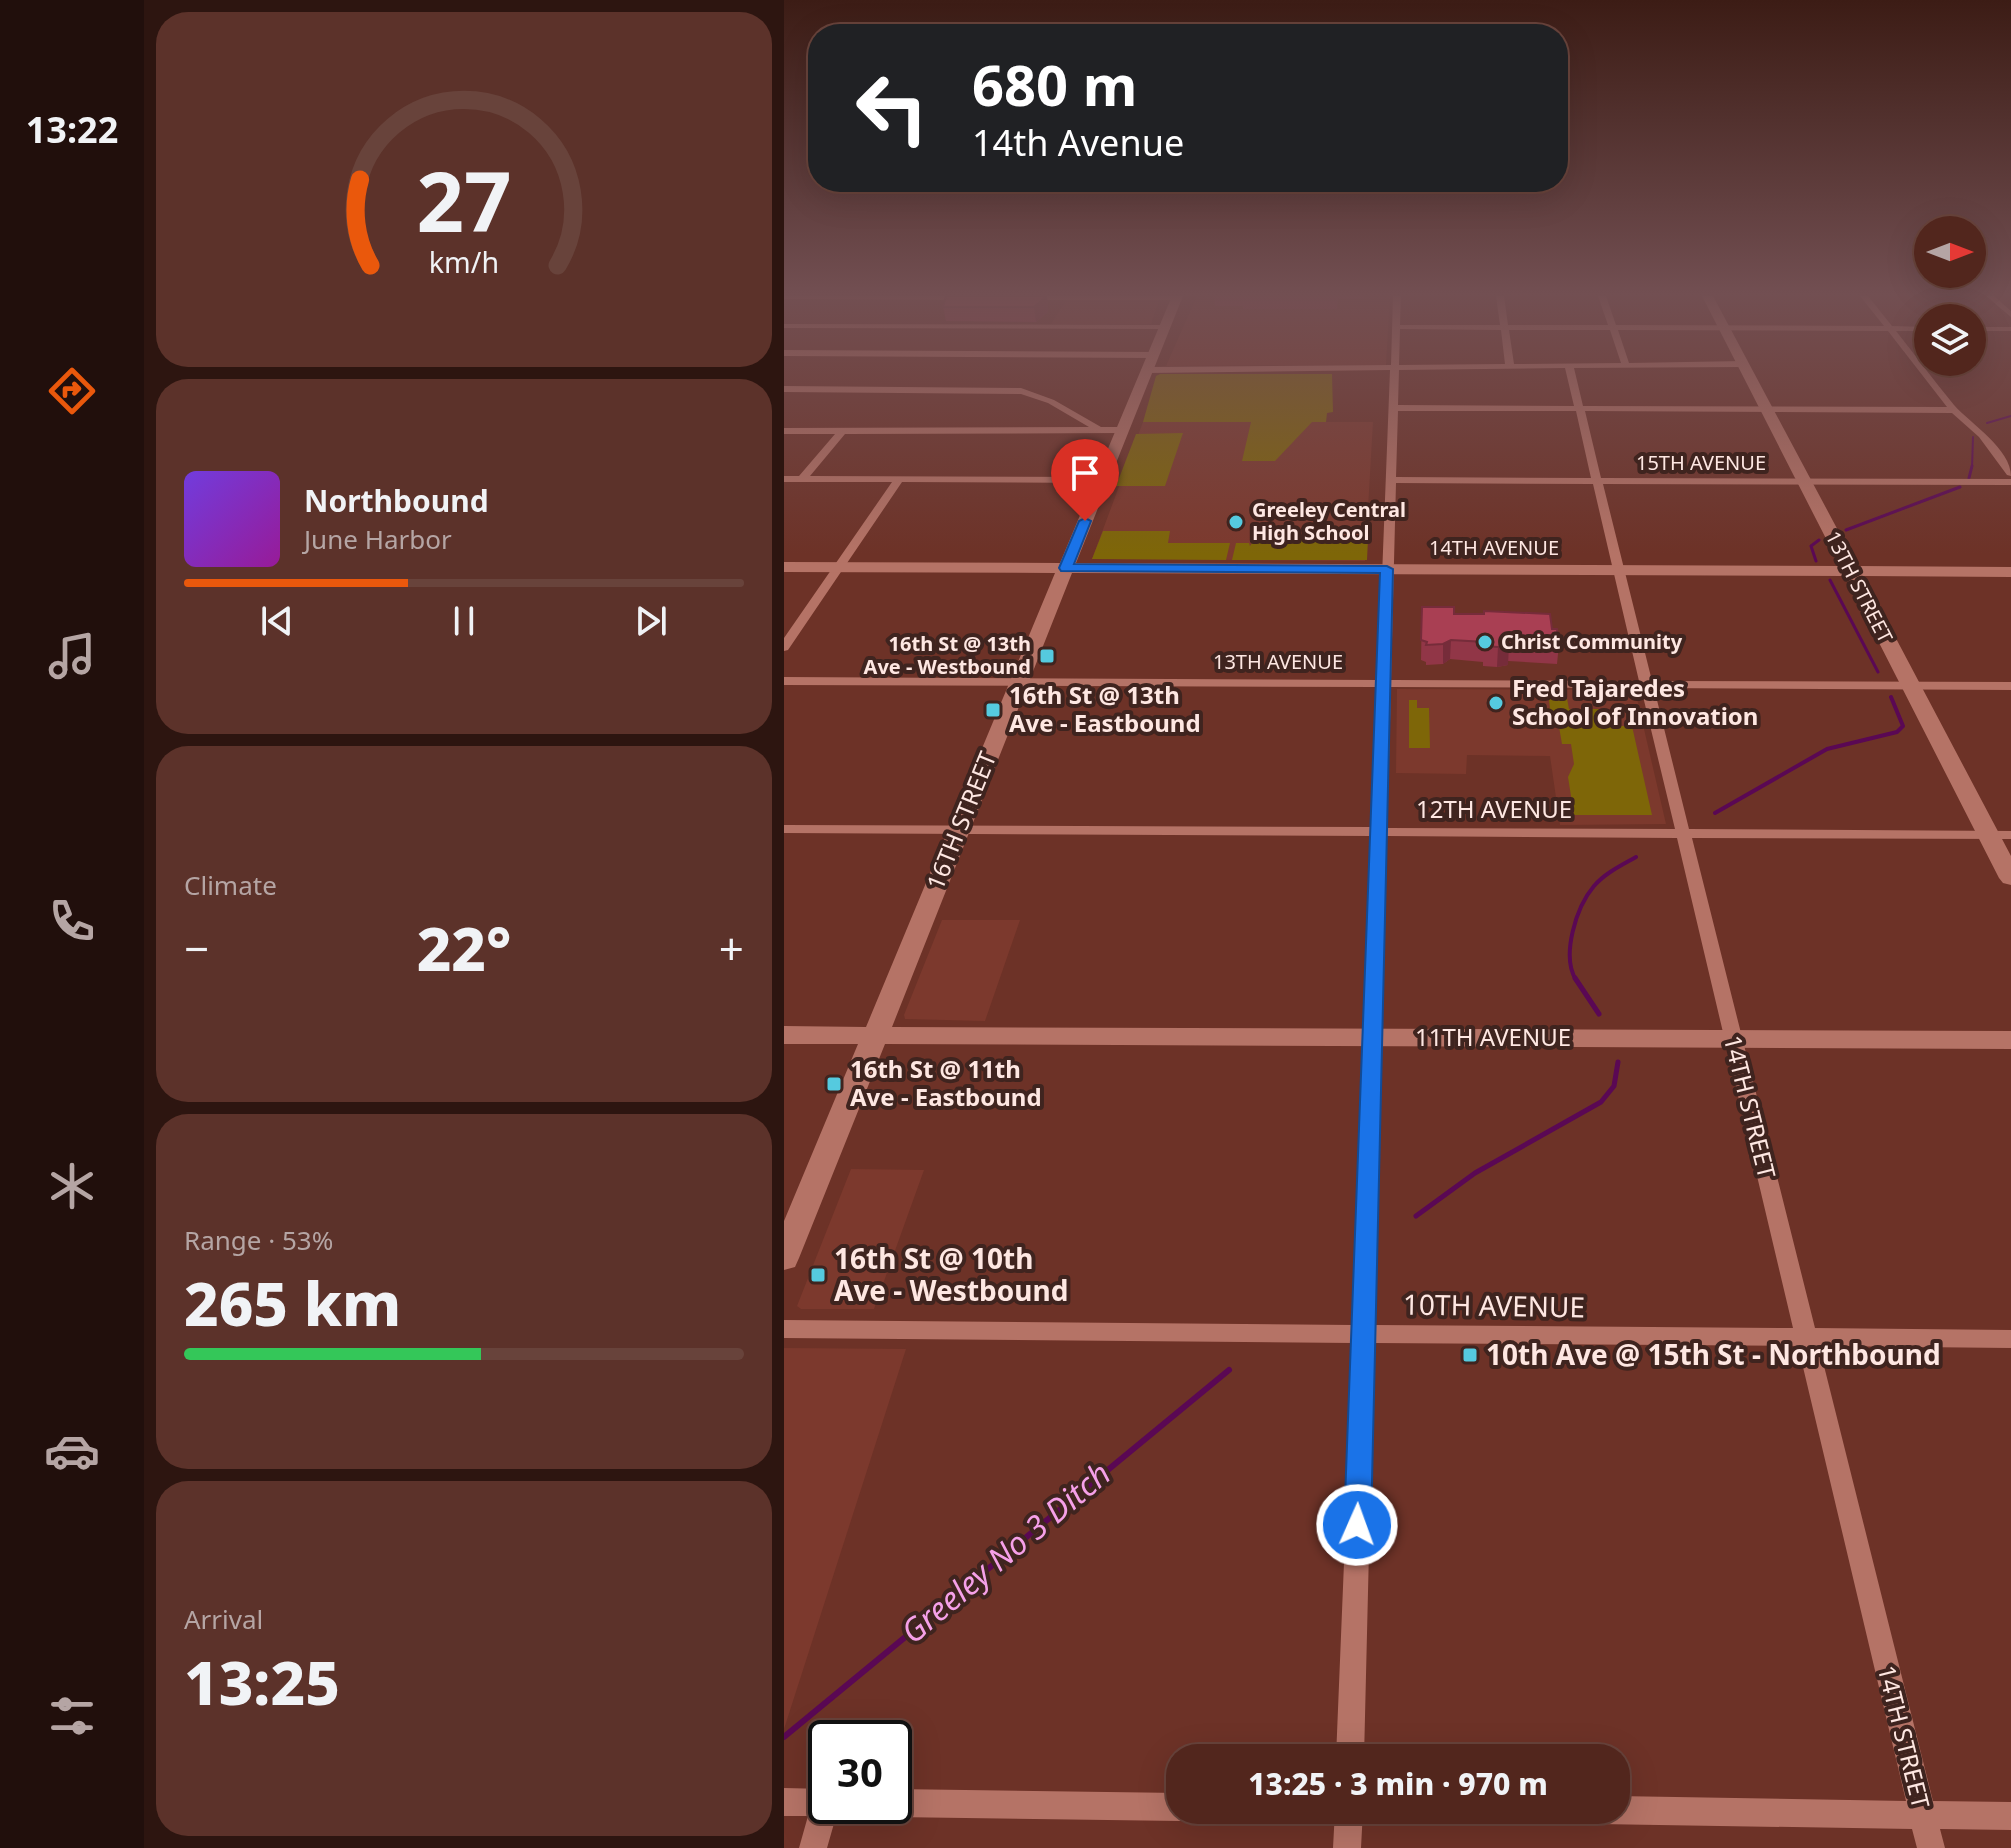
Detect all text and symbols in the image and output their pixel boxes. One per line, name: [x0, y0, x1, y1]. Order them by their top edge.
text: 680 m: [972, 46, 1137, 122]
icon: left: [840, 56, 944, 160]
text: 13:22: [26, 105, 118, 154]
text: 14th Avenue: [972, 118, 1184, 167]
text: 27: [416, 142, 512, 255]
north arrow: [1914, 216, 1986, 288]
map controls: [1914, 216, 1986, 376]
text: km/h: [429, 242, 499, 281]
button: layers: [1914, 304, 1986, 376]
icon: directions: [44, 363, 100, 419]
pin: [1051, 439, 1119, 521]
street label: 15TH AVENUE: [1636, 449, 1766, 476]
icon: arrive: [1063, 451, 1107, 495]
text: Northbound: [304, 480, 489, 521]
place label: Greeley Central High School: [1252, 496, 1406, 546]
marker: Greeley Central High School: [1227, 513, 1245, 531]
text: June Harbor: [304, 521, 452, 557]
street label: 13TH STREET: [1820, 526, 1899, 647]
street label: 14TH AVENUE: [1429, 534, 1559, 561]
icon: previous: [255, 599, 299, 643]
icon: pause: [442, 599, 486, 643]
icon: next: [629, 599, 673, 643]
icon: music: [44, 628, 100, 684]
place label: Christ Community: [1501, 628, 1683, 655]
place label: 16th St @ 13th Ave - Westbound: [864, 630, 1031, 680]
marker: Christ Community: [1476, 633, 1494, 651]
marker: 16th St @ 13th Ave - Westbound: [1038, 647, 1056, 665]
street label: 13TH AVENUE: [1213, 648, 1343, 675]
place label: Fred Tajaredes School of Innovation: [1512, 671, 1758, 732]
place label: 16th St @ 13th Ave - Eastbound: [1009, 678, 1201, 739]
marker: Fred Tajaredes School of Innovation: [1487, 694, 1505, 712]
marker: 16th St @ 13th Ave - Eastbound: [984, 701, 1002, 719]
street label: 16TH STREET: [918, 746, 1004, 894]
street label: 12TH AVENUE: [1416, 792, 1572, 825]
text: Climate: [184, 867, 277, 903]
icon: phone: [44, 893, 100, 949]
text: 22°: [417, 907, 511, 989]
text: −: [184, 918, 209, 978]
text: +: [719, 918, 744, 978]
street label: 11TH AVENUE: [1415, 1020, 1571, 1053]
street label: 14TH STREET: [1717, 1032, 1784, 1182]
place label: 16th St @ 11th Ave - Eastbound: [850, 1052, 1042, 1113]
marker: 16th St @ 11th Ave - Eastbound: [825, 1075, 843, 1093]
icon: climate: [44, 1158, 100, 1214]
text: Range · 53%: [184, 1222, 333, 1258]
place label: 16th St @ 10th Ave - Westbound: [834, 1239, 1068, 1309]
text: 265 km: [184, 1262, 401, 1344]
marker: 16th St @ 10th Ave - Westbound: [809, 1266, 827, 1284]
street label: 10TH AVENUE: [1403, 1284, 1585, 1326]
place label: 10th Ave @ 15th St - Northbound: [1486, 1335, 1941, 1373]
marker: 10th Ave @ 15th St - Northbound: [1461, 1346, 1479, 1364]
icon: car: [44, 1423, 100, 1479]
water label: Greeley No 3 Ditch: [891, 1452, 1119, 1652]
position arrow: [1315, 1483, 1399, 1567]
text: Arrival: [184, 1601, 263, 1637]
text: 13:25: [184, 1641, 340, 1723]
street label: 14TH STREET: [1871, 1662, 1938, 1812]
icon: filters: [44, 1688, 100, 1744]
speed limit sign: 30: [808, 1720, 912, 1824]
text: 13:25 · 3 min · 970 m: [1248, 1763, 1548, 1804]

